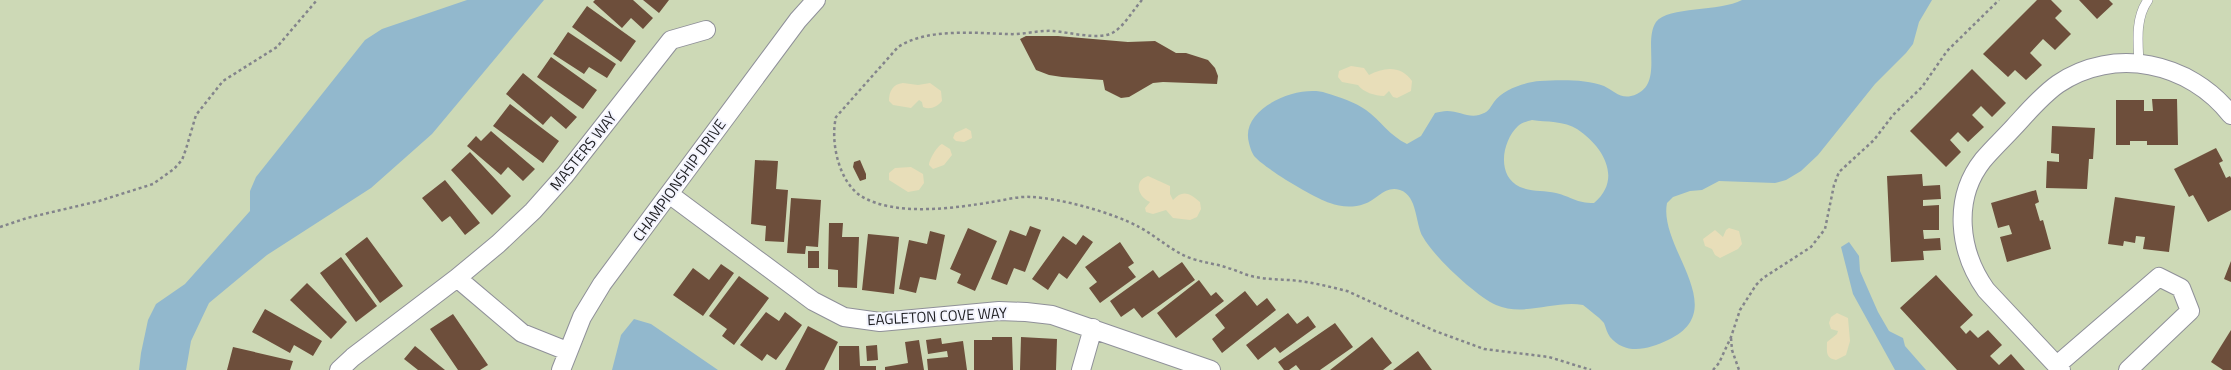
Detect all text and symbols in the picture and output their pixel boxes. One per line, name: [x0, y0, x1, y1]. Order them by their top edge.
street label: MASTERS WAY: [544, 107, 622, 195]
street label: CHAMPIONSHIP DRIVE: [627, 114, 731, 246]
street label: EAGLETON COVE WAY: [866, 301, 1008, 331]

